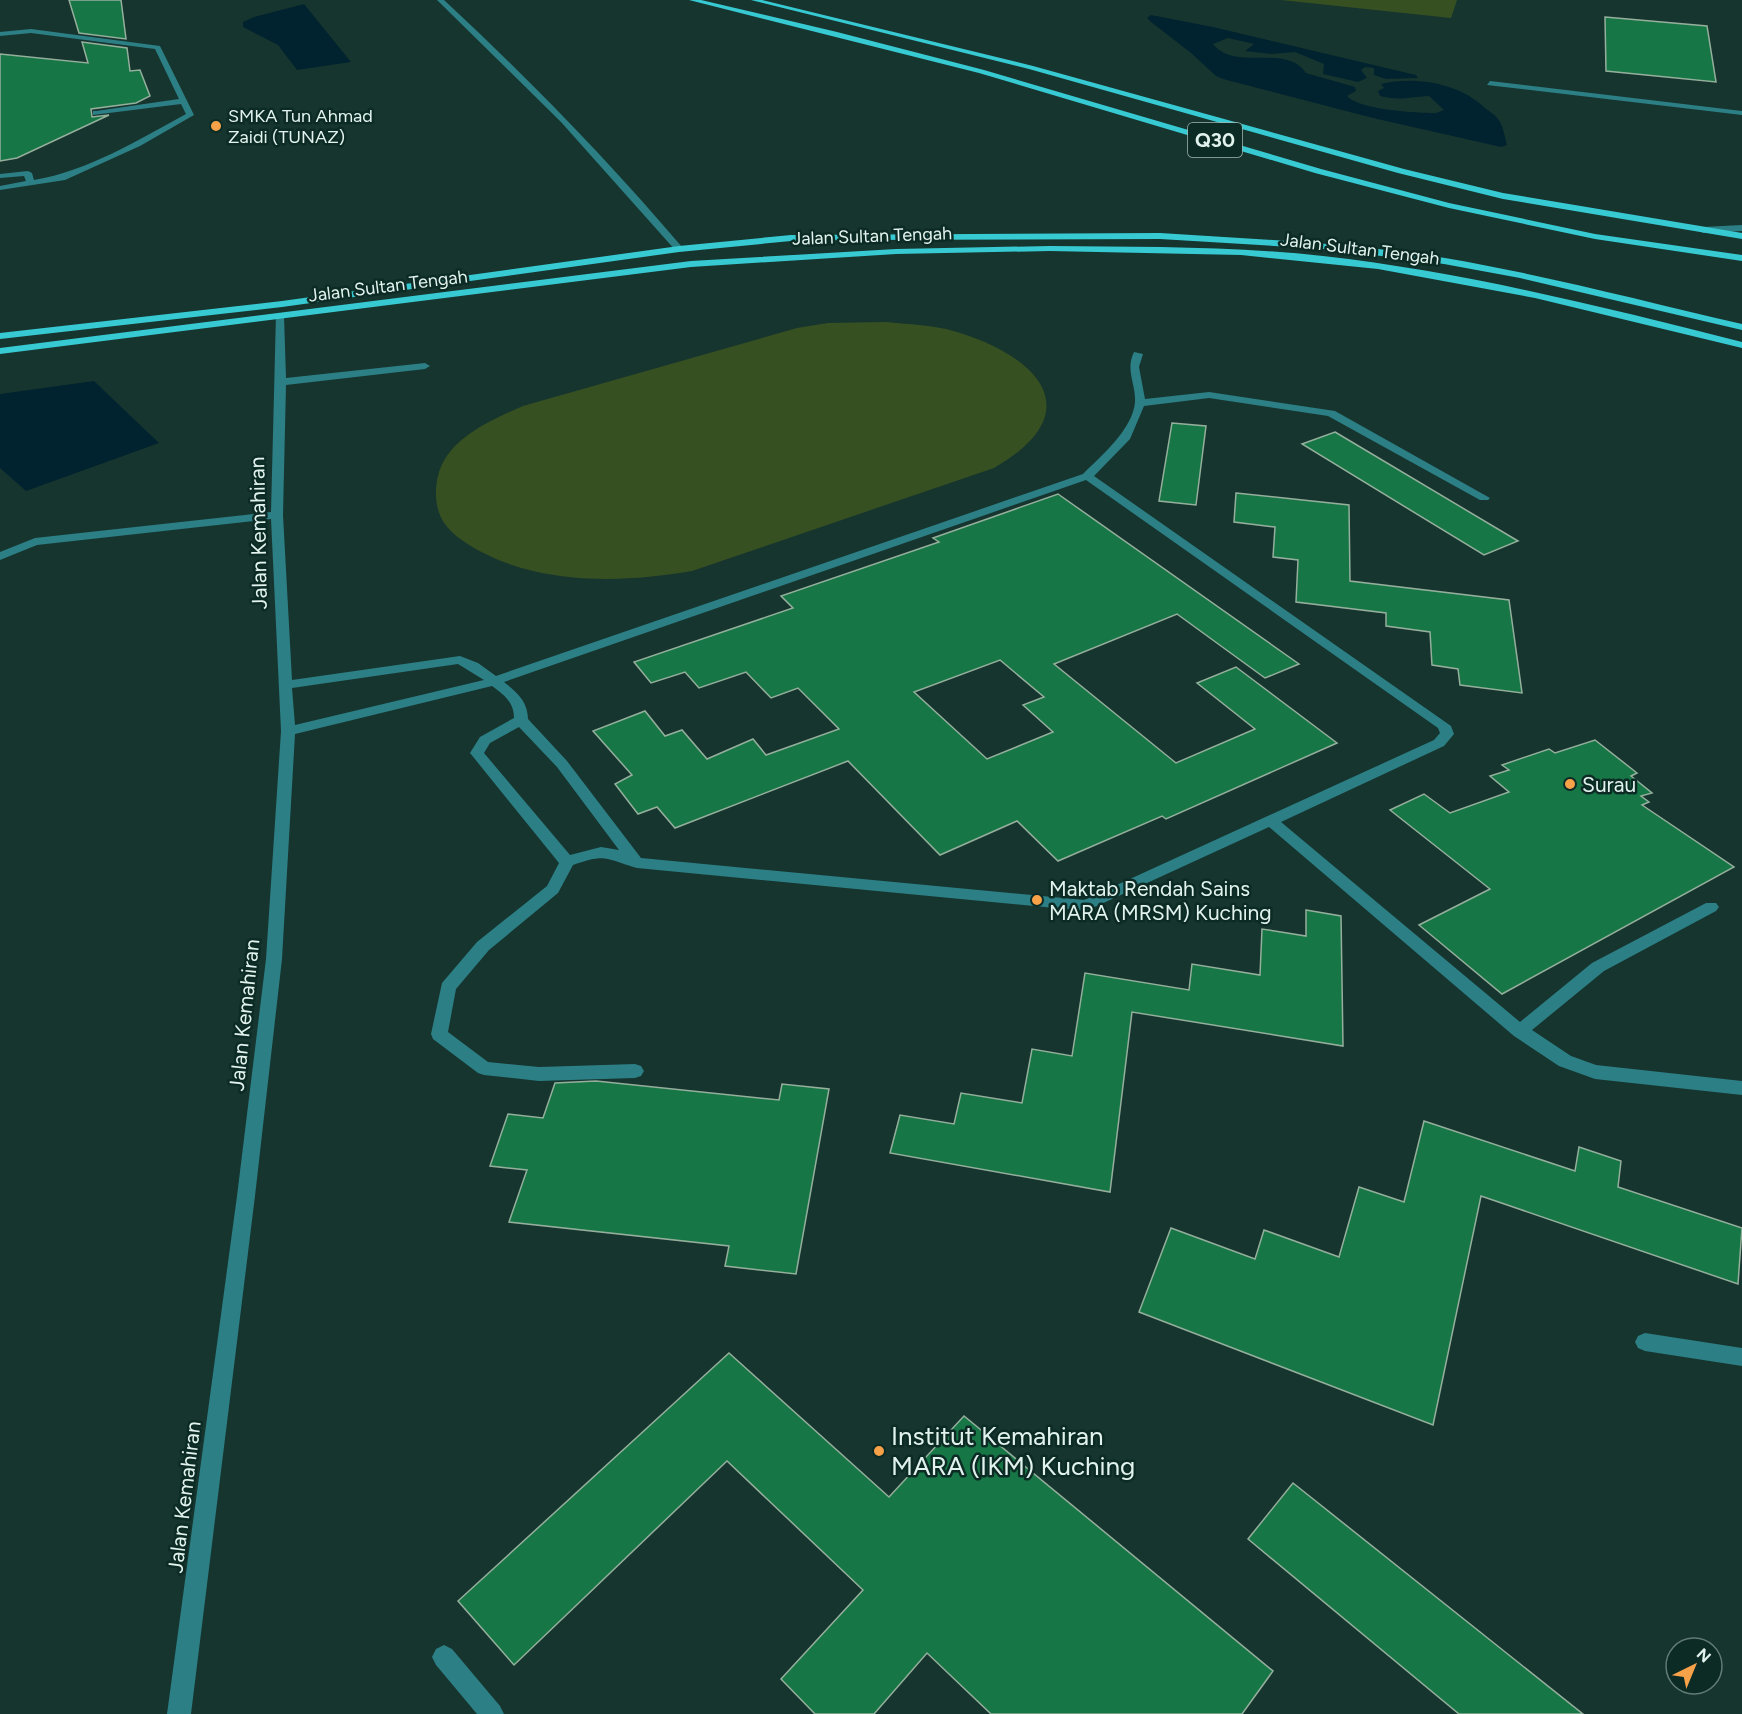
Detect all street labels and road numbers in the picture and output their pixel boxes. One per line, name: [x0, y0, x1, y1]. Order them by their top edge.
road number: Q30: [1188, 123, 1242, 157]
street label: Jalan Sultan Tengah: [792, 222, 952, 250]
street label: Jalan Sultan Tengah: [1279, 228, 1441, 270]
street label: Jalan Sultan Tengah: [307, 265, 469, 307]
street label: Jalan Kemahiran: [244, 457, 272, 609]
street label: Jalan Kemahiran: [224, 938, 264, 1092]
street label: Jalan Kemahiran: [162, 1420, 206, 1574]

